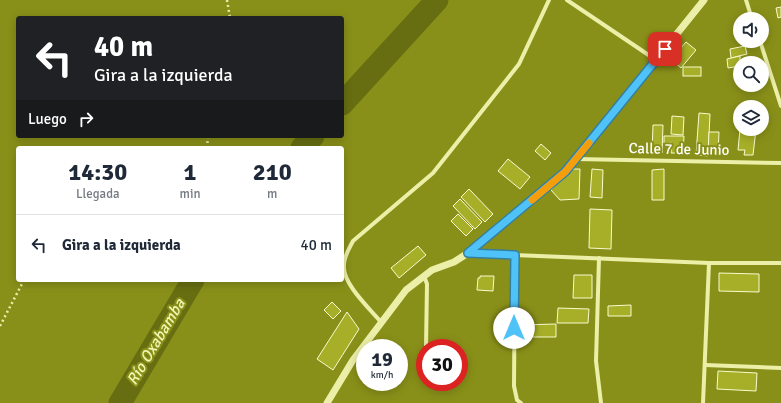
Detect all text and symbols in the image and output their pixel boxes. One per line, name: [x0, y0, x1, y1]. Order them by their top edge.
map controls: [733, 12, 769, 136]
button: sound: [733, 12, 769, 48]
text: 40 m: [94, 30, 153, 64]
icon: left: [28, 32, 80, 84]
pin: [648, 32, 682, 66]
icon: arrive: [654, 38, 676, 60]
button: search: [733, 56, 769, 92]
text: Gira a la izquierda: [94, 64, 233, 86]
button: layers: [733, 100, 769, 136]
icon: right: [75, 108, 97, 130]
text: Luego: [28, 110, 67, 128]
street label: Calle 7 de Junio: [628, 139, 730, 159]
text: 14:30: [68, 157, 127, 187]
text: 1: [184, 157, 196, 187]
text: 210: [253, 157, 292, 187]
text: Llegada: [76, 186, 120, 202]
text: min: [180, 186, 201, 202]
text: m: [267, 186, 277, 202]
icon: left: [28, 234, 50, 256]
text: Gira a la izquierda: [62, 236, 181, 254]
text: 40 m: [301, 236, 332, 254]
water label: Río Oxabamba: [122, 294, 190, 389]
position arrow: [493, 307, 535, 349]
speed limit sign: 30: [416, 339, 468, 391]
text: 19: [371, 347, 393, 372]
text: km/h: [371, 369, 393, 381]

